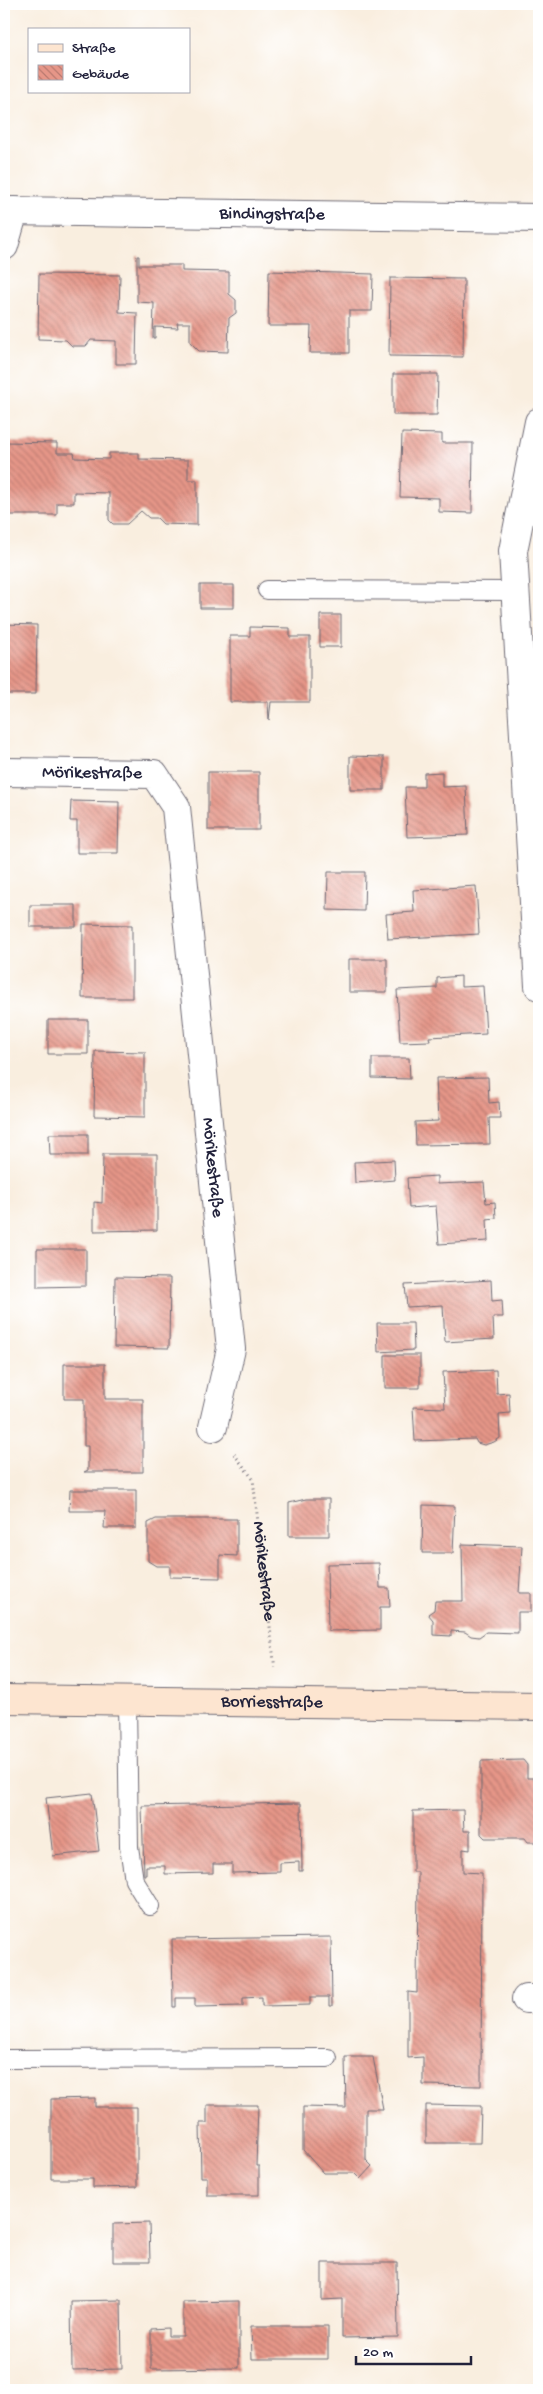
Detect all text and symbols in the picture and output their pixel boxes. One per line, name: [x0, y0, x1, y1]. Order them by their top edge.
legend: [28, 28, 190, 92]
text: Straße: [72, 40, 116, 58]
text: Gebäude: [72, 66, 129, 84]
street label: Bindingstraße: [218, 203, 326, 226]
street label: Mörikestraße: [42, 762, 143, 784]
street label: Mörikestraße: [197, 1117, 228, 1219]
street label: Mörikestraße: [247, 1520, 280, 1623]
street label: Borriesstraße: [220, 1691, 324, 1714]
scale bar: [356, 2334, 470, 2366]
text: 20 m: [363, 2344, 393, 2362]

